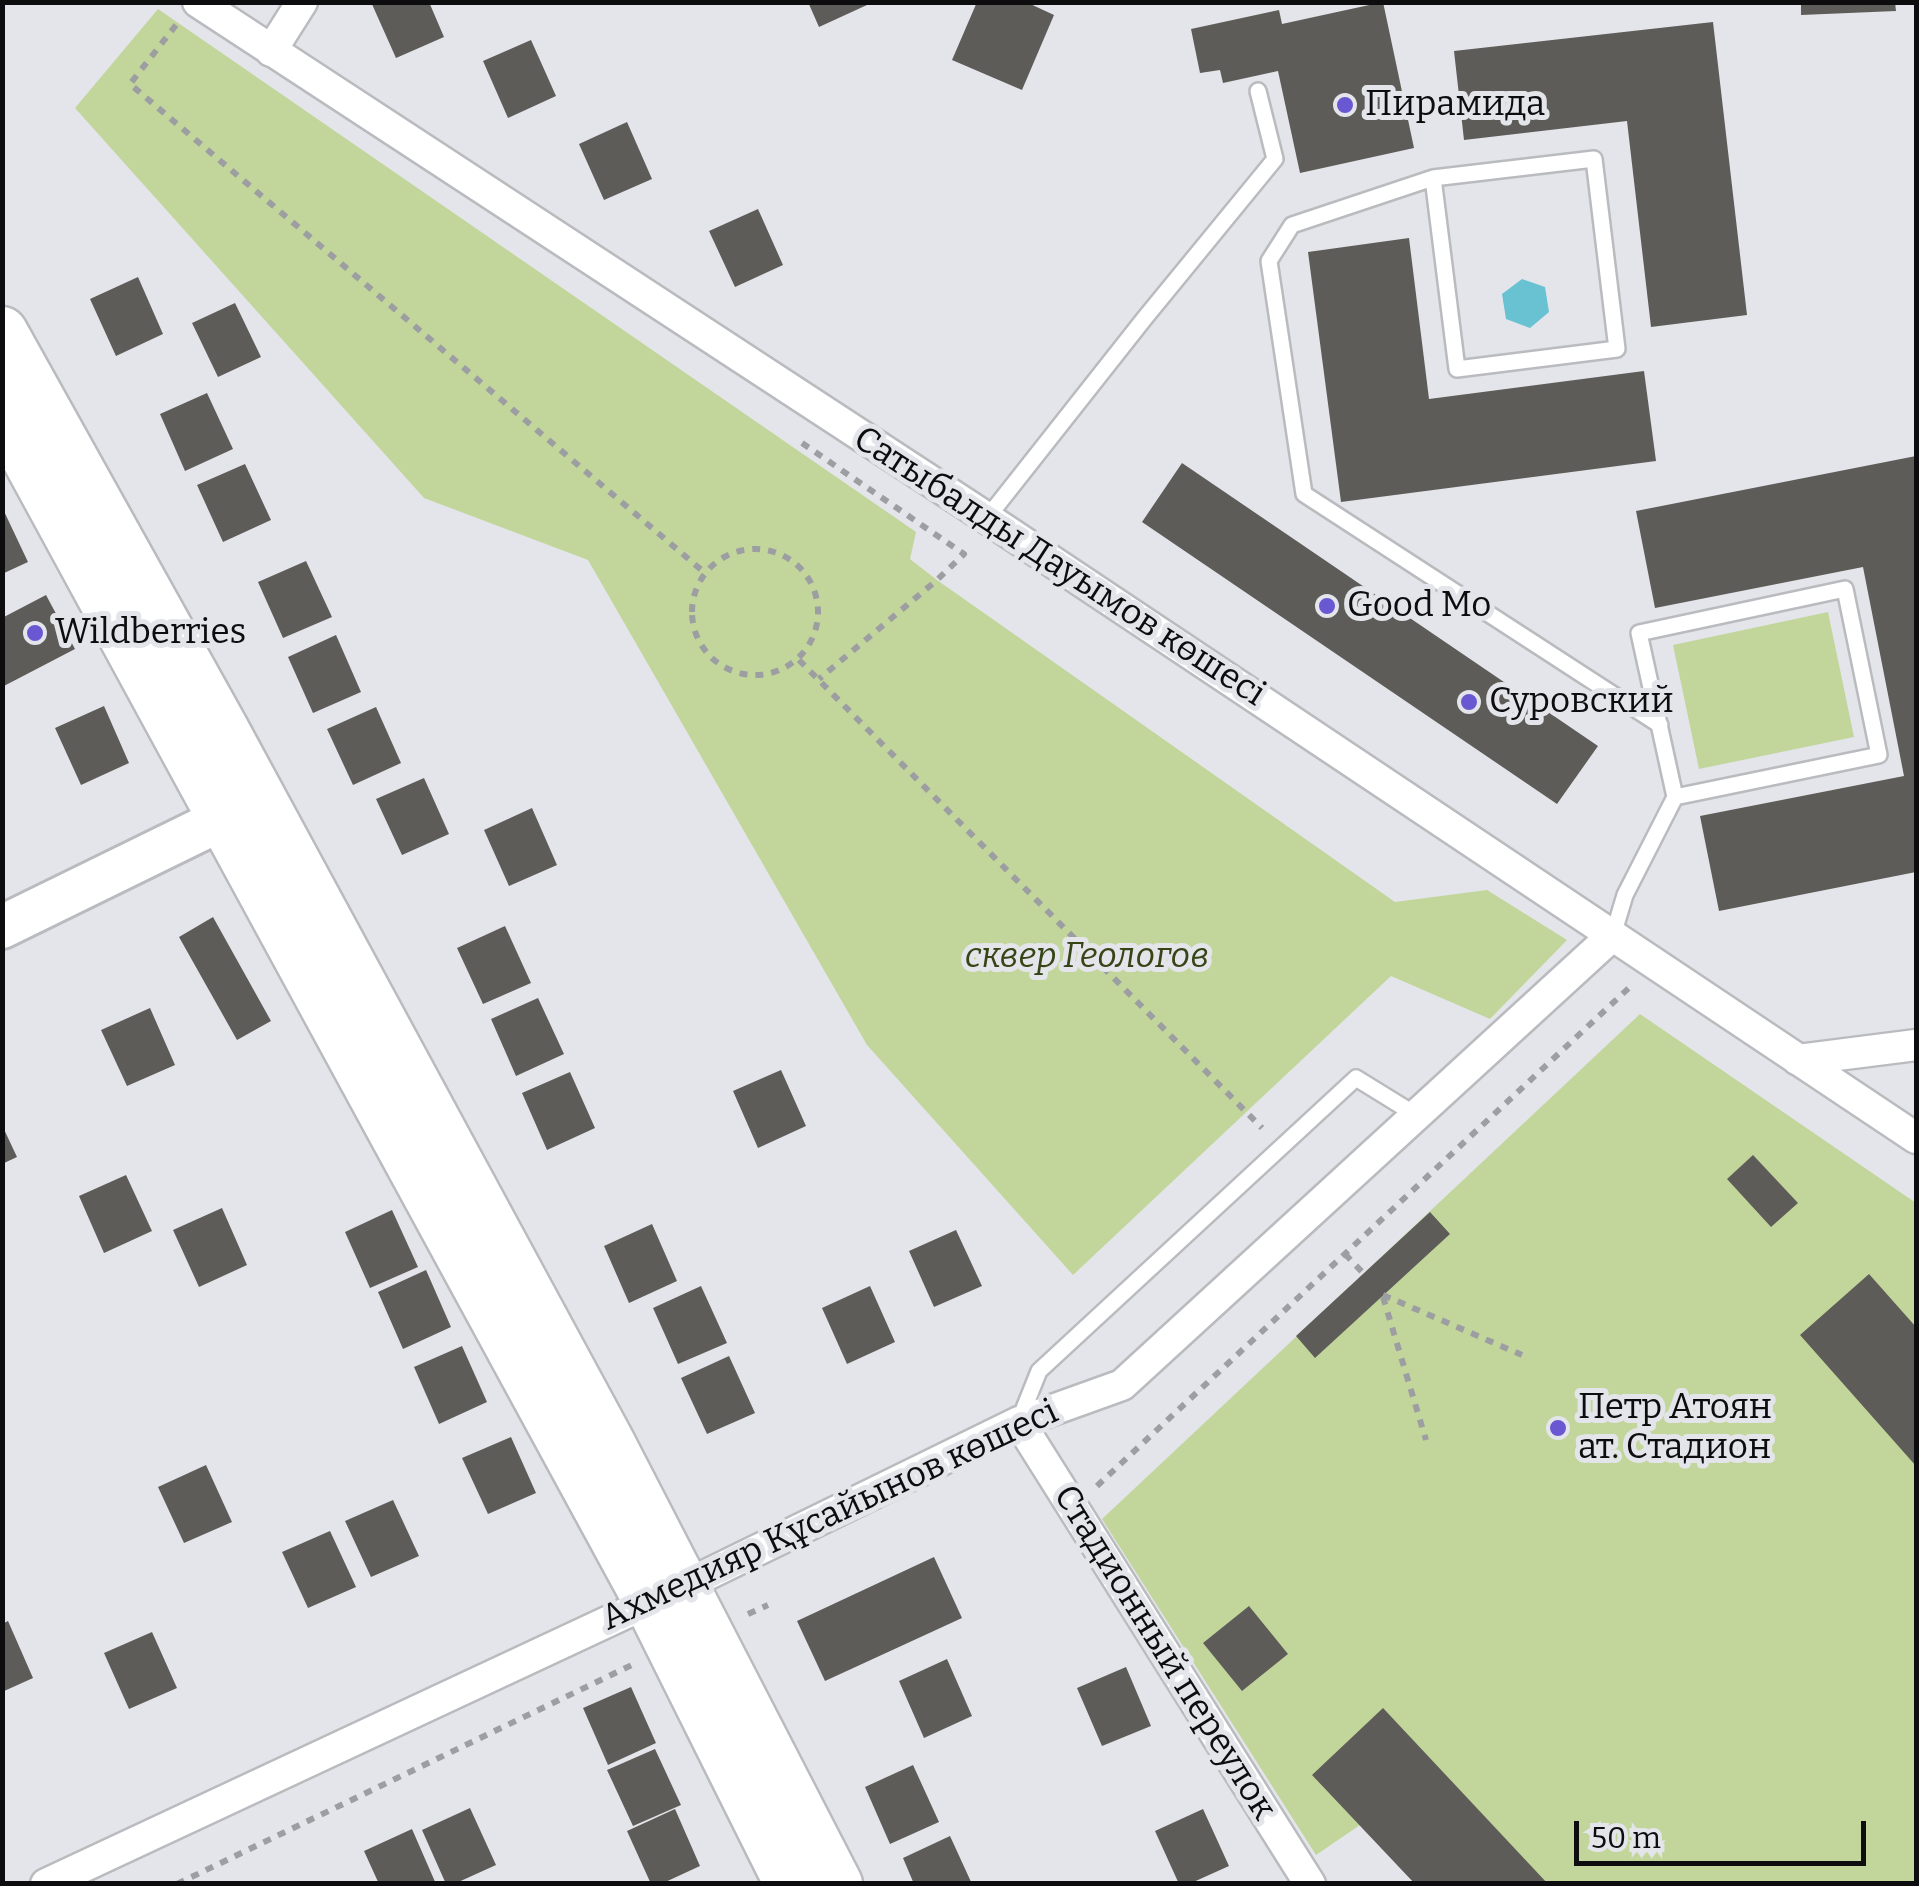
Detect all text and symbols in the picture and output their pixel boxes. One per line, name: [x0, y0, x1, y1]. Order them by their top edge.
place label: Пирамида: [1365, 84, 1545, 126]
marker: Пирамида: [1334, 94, 1356, 116]
street label: Сатыбалды Дауымов көшесі: [845, 418, 1273, 716]
place label: Good Mo: [1347, 585, 1491, 627]
marker: Good Mo: [1316, 595, 1338, 617]
place label: Wildberries: [55, 612, 246, 654]
marker: Wildberries: [24, 622, 46, 644]
place label: Суровский: [1489, 681, 1674, 723]
marker: Суровский: [1458, 691, 1480, 713]
park label: сквер Геологов: [965, 936, 1209, 978]
place label: Петр Атоян ат. Стадион: [1578, 1387, 1772, 1469]
street label: Ахмедияр Құсайынов көшесі: [595, 1392, 1065, 1640]
marker: Петр Атоян ат. Стадион: [1547, 1417, 1569, 1439]
street label: Стадионный переулок: [1044, 1478, 1284, 1828]
scale bar: [1579, 1801, 1872, 1863]
text: 50 m: [1591, 1820, 1661, 1856]

